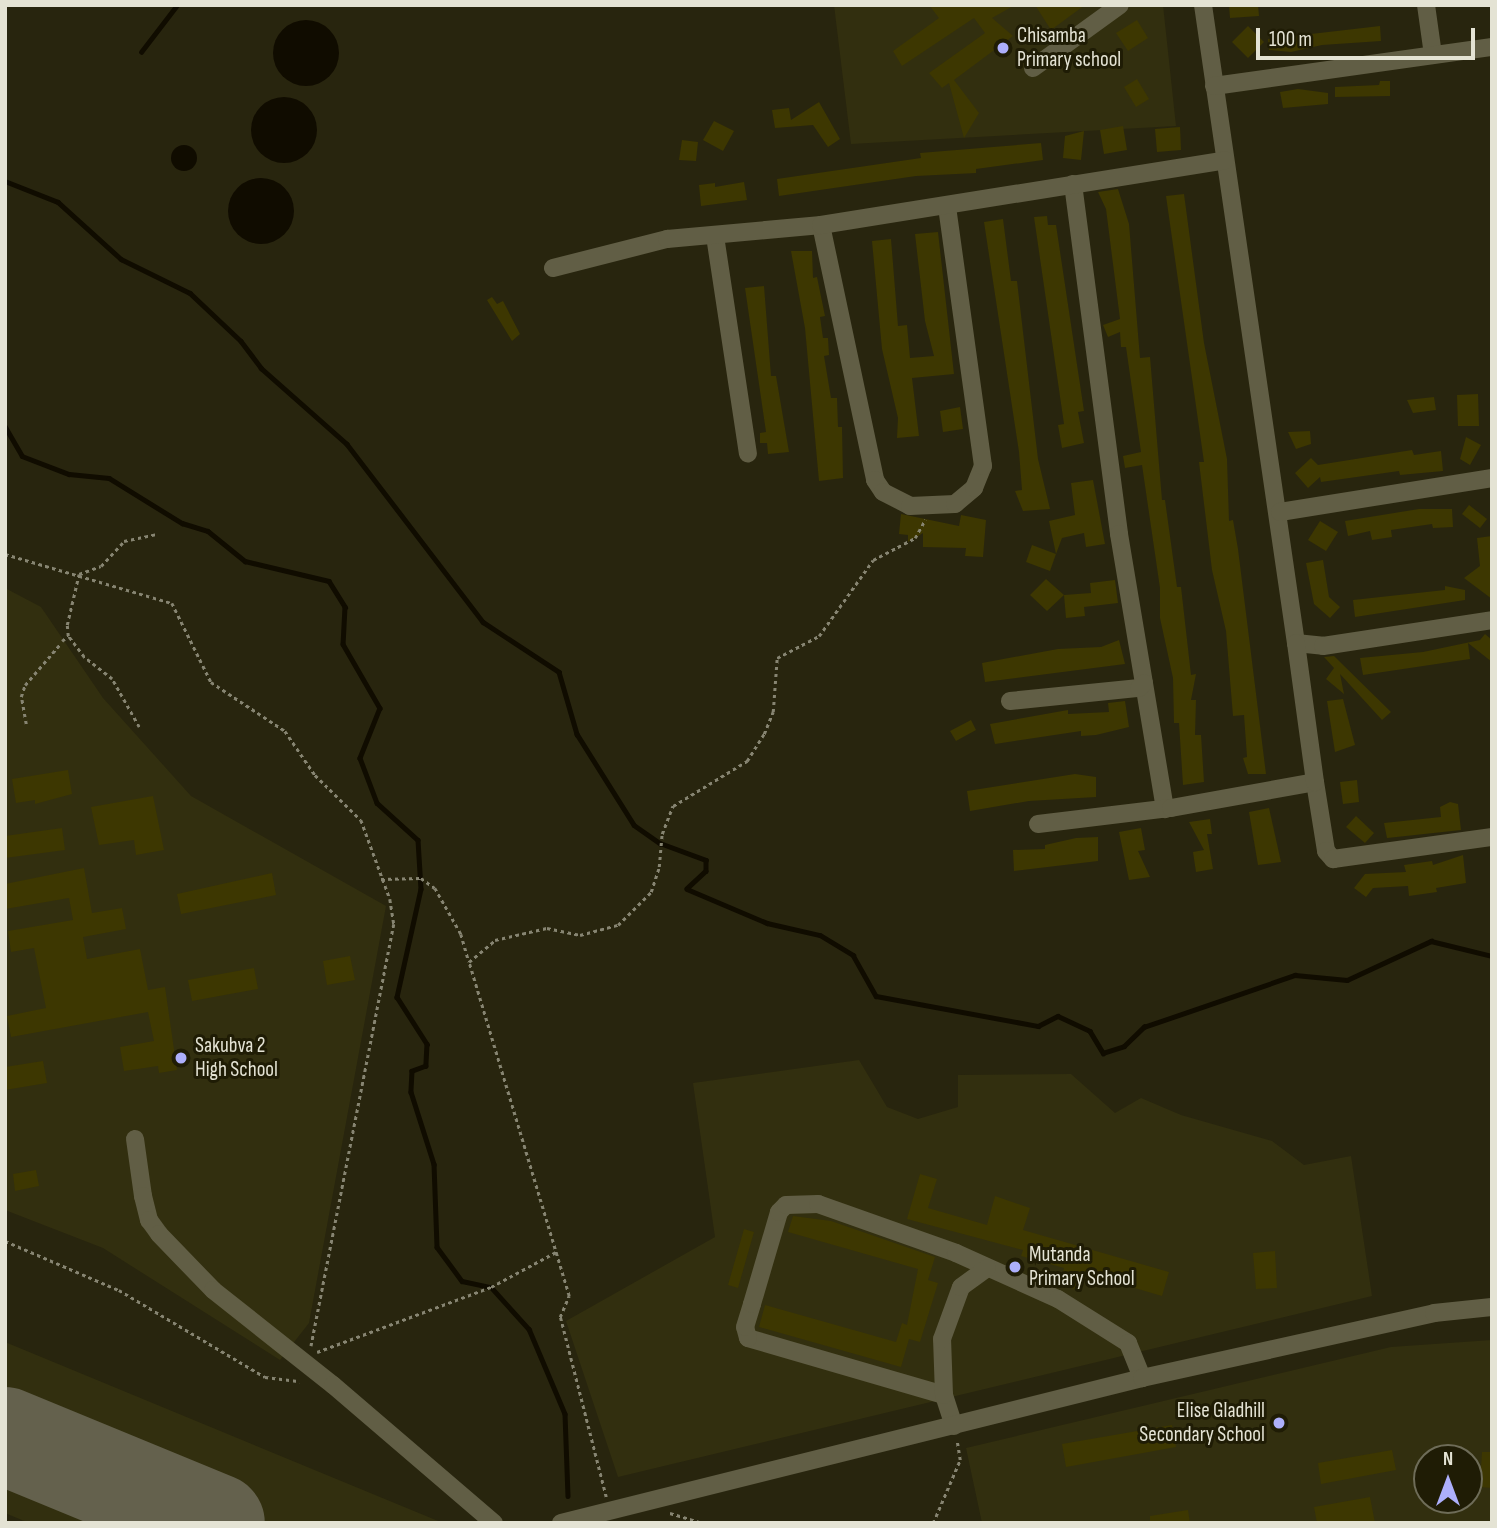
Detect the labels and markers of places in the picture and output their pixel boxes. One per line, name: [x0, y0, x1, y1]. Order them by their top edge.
place label: Chisamba Primary school: [1017, 23, 1121, 73]
marker: Chisamba Primary school: [995, 40, 1011, 56]
place label: Sakubva 2 High School: [195, 1033, 278, 1083]
marker: Sakubva 2 High School: [173, 1050, 189, 1066]
place label: Mutanda Primary School: [1029, 1242, 1135, 1292]
marker: Mutanda Primary School: [1007, 1259, 1023, 1275]
place label: Elise Gladhill Secondary School: [1139, 1398, 1265, 1448]
marker: Elise Gladhill Secondary School: [1271, 1415, 1287, 1431]

